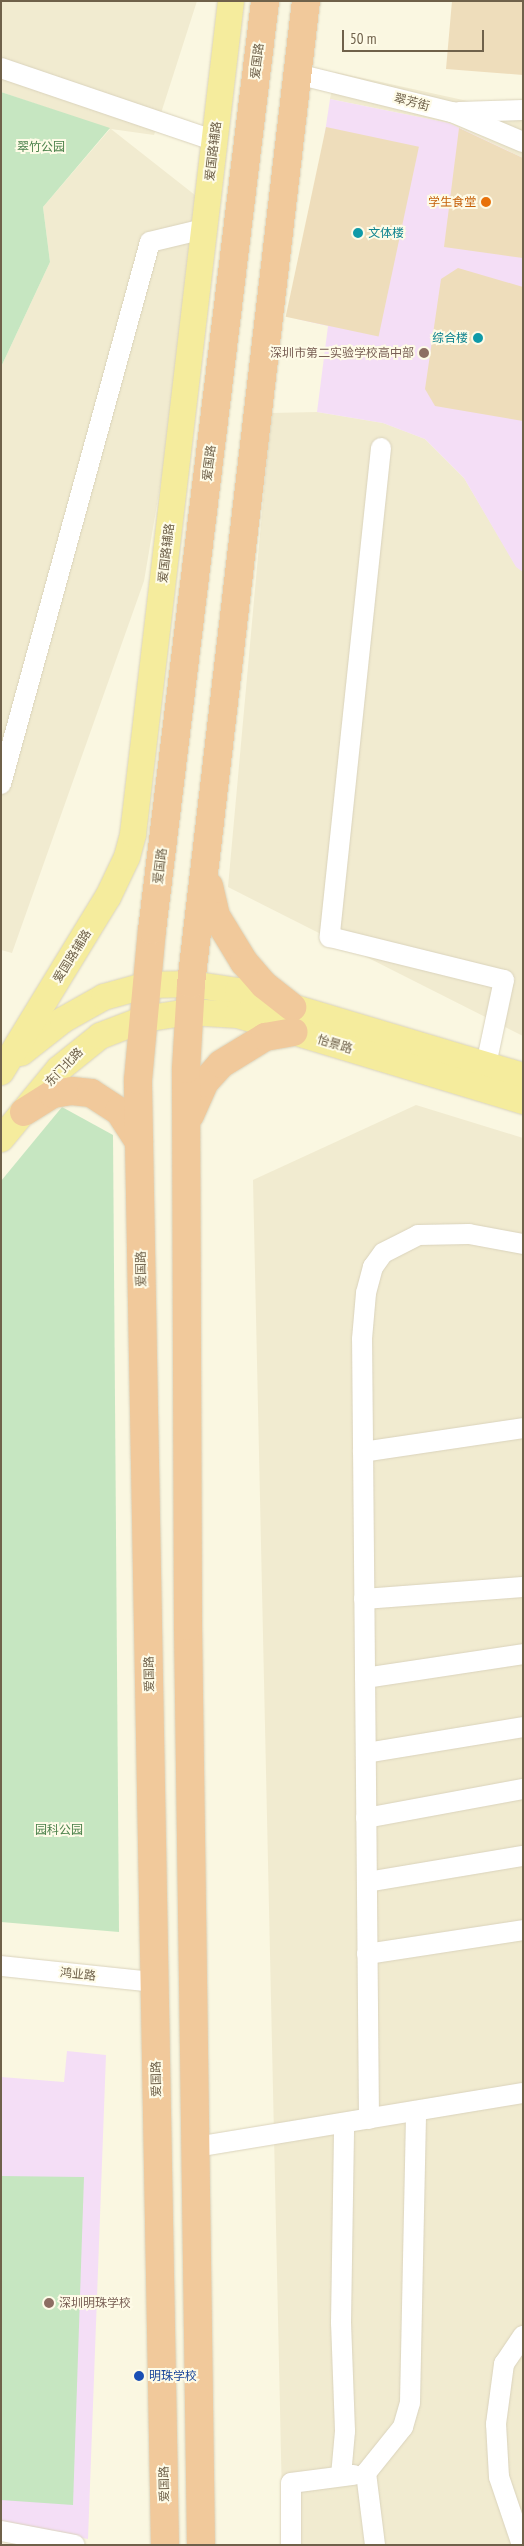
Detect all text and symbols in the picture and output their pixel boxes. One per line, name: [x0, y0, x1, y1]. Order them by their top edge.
scale bar: [344, 20, 486, 52]
text: 50 m: [350, 29, 376, 48]
street label: 爱国路: [248, 42, 266, 80]
street label: 翠芳街: [393, 91, 431, 113]
street label: 爱国路辅路: [202, 120, 224, 182]
park label: 翠竹公园: [17, 140, 65, 154]
place label: 学生食堂: [428, 195, 476, 209]
marker: 学生食堂: [480, 196, 492, 208]
place label: 文体楼: [368, 226, 404, 240]
marker: 文体楼: [352, 227, 364, 239]
place label: 综合楼: [432, 331, 468, 345]
marker: 综合楼: [472, 332, 484, 344]
place label: 深圳市第二实验学校高中部: [270, 346, 414, 360]
marker: 深圳市第二实验学校高中部: [418, 347, 430, 359]
street label: 爱国路: [200, 444, 218, 482]
street label: 爱国路辅路: [155, 522, 177, 584]
street label: 爱国路: [151, 847, 169, 885]
street label: 爱国路辅路: [50, 927, 94, 985]
street label: 怡景路: [316, 1032, 354, 1056]
street label: 东门北路: [42, 1045, 86, 1089]
street label: 爱国路: [133, 1251, 149, 1287]
street label: 爱国路: [141, 1656, 157, 1692]
park label: 园科公园: [35, 1823, 83, 1837]
street label: 鸿业路: [59, 1965, 97, 1983]
street label: 爱国路: [148, 2061, 164, 2097]
place label: 深圳明珠学校: [59, 2296, 131, 2310]
marker: 深圳明珠学校: [43, 2297, 55, 2309]
place label: 明珠学校: [149, 2369, 197, 2383]
marker: 明珠学校: [133, 2370, 145, 2382]
street label: 爱国路: [156, 2466, 172, 2502]

